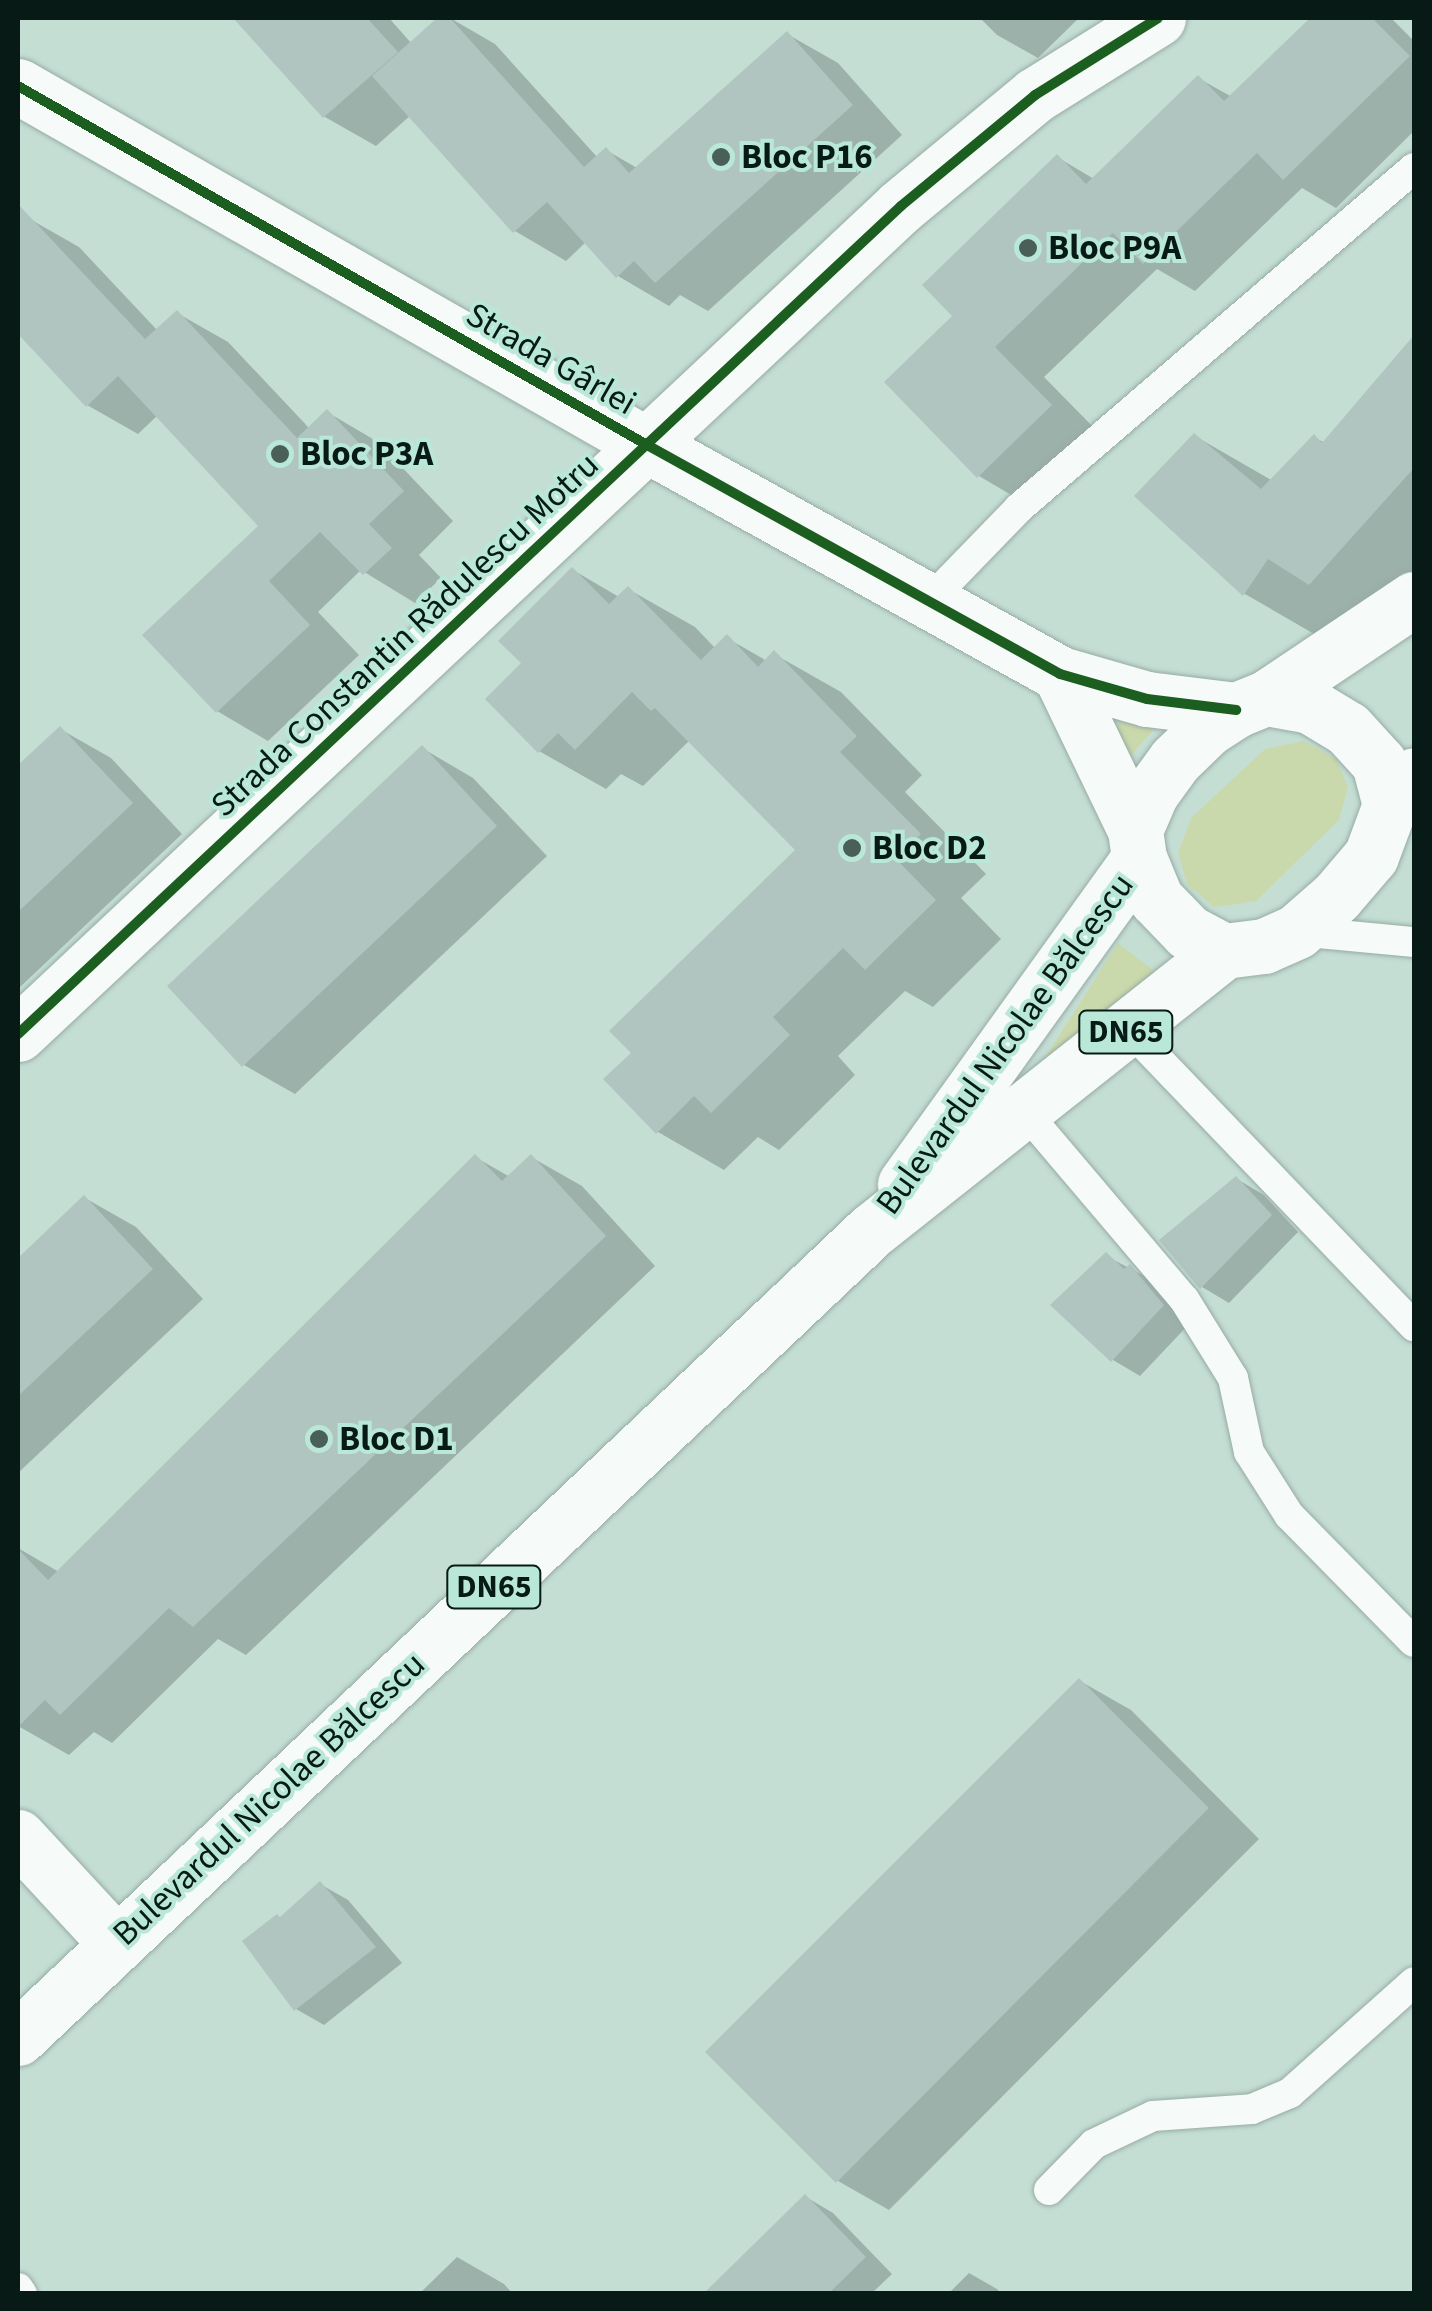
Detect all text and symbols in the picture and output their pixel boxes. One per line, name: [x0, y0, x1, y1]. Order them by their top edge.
place label: Bloc P16: [741, 136, 873, 178]
marker: Bloc P16: [710, 146, 732, 168]
place label: Bloc P9A: [1048, 227, 1181, 269]
marker: Bloc P9A: [1017, 237, 1039, 259]
street label: Strada Gârlei: [459, 294, 643, 424]
place label: Bloc P3A: [300, 433, 433, 475]
marker: Bloc P3A: [269, 443, 291, 465]
street label: Strada Constantin Rădulescu Motru: [202, 444, 608, 826]
place label: Bloc D2: [872, 827, 987, 869]
marker: Bloc D2: [841, 837, 863, 859]
street label: Bulevardul Nicolae Bălcescu: [867, 865, 1143, 1223]
road number: DN65: [1076, 1005, 1176, 1059]
place label: Bloc D1: [339, 1418, 454, 1460]
marker: Bloc D1: [308, 1428, 330, 1450]
road number: DN65: [444, 1560, 544, 1614]
street label: Bulevardul Nicolae Bălcescu: [104, 1643, 434, 1955]

